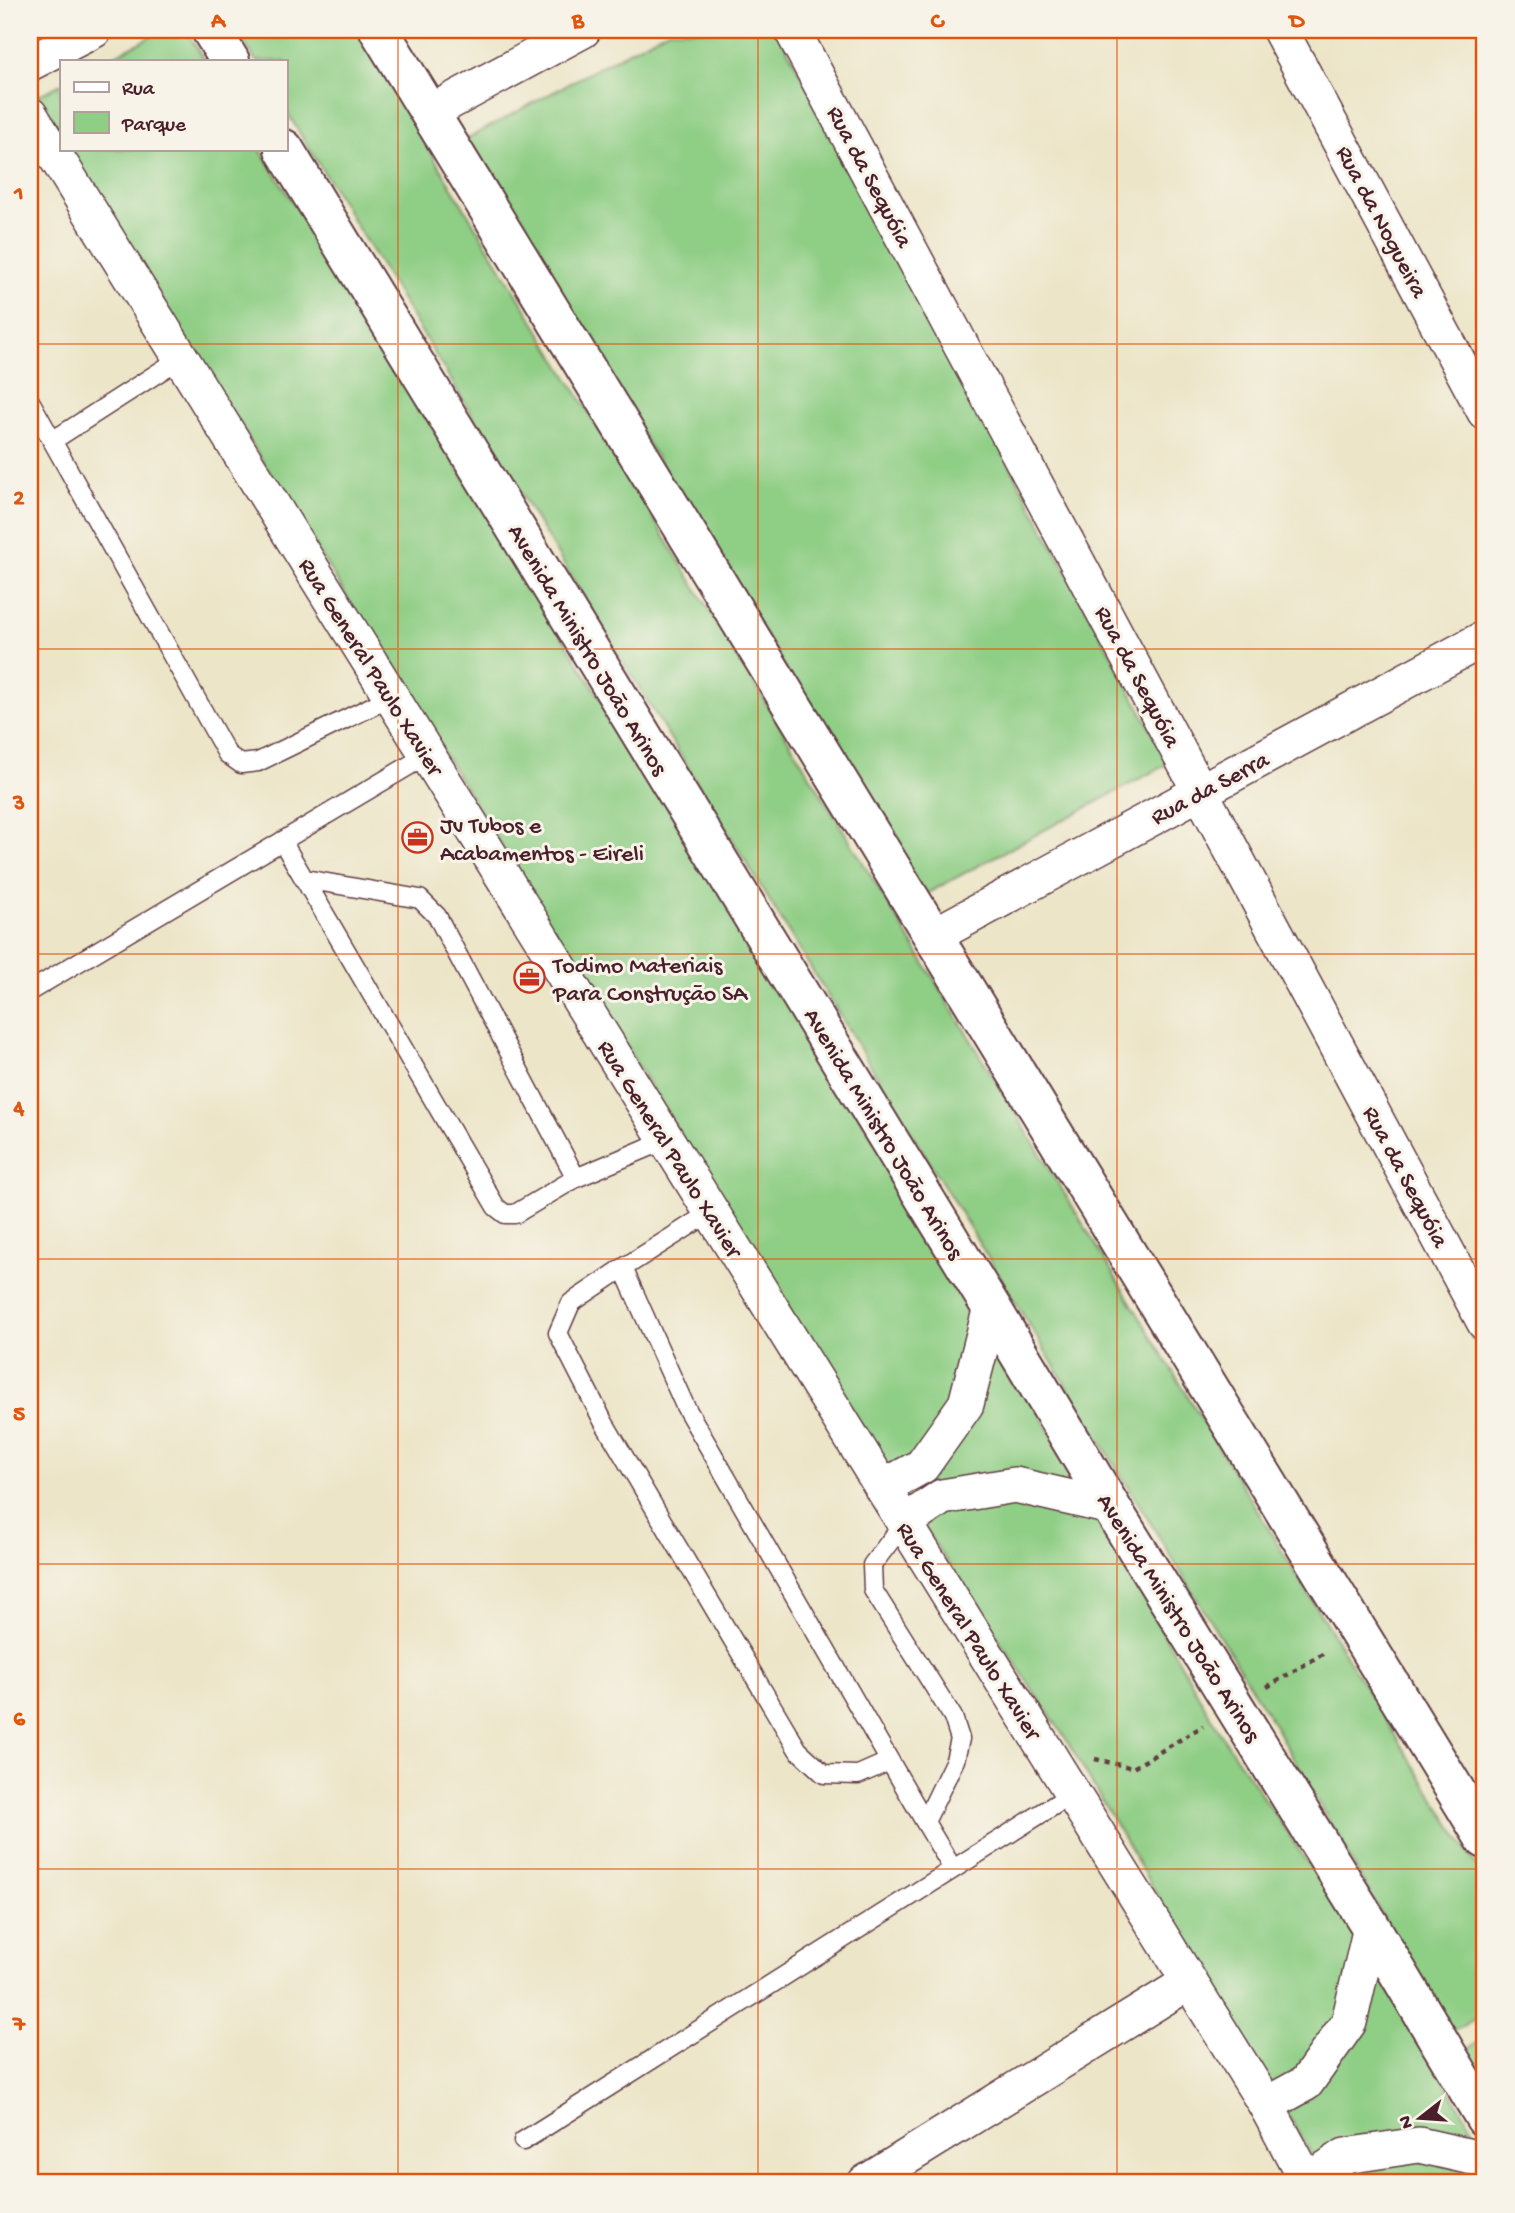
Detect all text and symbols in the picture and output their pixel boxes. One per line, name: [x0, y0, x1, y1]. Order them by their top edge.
text: A: [210, 9, 226, 36]
text: B: [571, 9, 585, 36]
text: C: [931, 9, 946, 36]
text: D: [1288, 9, 1306, 36]
legend: [60, 60, 287, 150]
text: Rua: [122, 78, 156, 103]
street label: Rua da Sequóia: [818, 102, 918, 254]
text: Parque: [121, 114, 187, 139]
street label: Rua da Nogueira: [1328, 142, 1433, 304]
text: 1: [13, 181, 24, 208]
text: 2: [13, 486, 25, 513]
street label: Avenida Ministro João Arinos: [499, 520, 673, 783]
street label: Rua General Paulo Xavier: [290, 554, 449, 784]
street label: Rua da Sequóia: [1086, 602, 1186, 754]
street label: Rua da Serra: [1147, 747, 1275, 833]
text: 3: [12, 791, 25, 818]
place label: Jv Tubos e Acabamentos - Eireli: [440, 813, 644, 870]
office icon: Jv Tubos e Acabamentos - Eireli: [400, 821, 434, 855]
place label: Todimo Materiais Para Construção SA: [551, 953, 749, 1010]
office icon: Todimo Materiais Para Construção SA: [513, 961, 547, 995]
street label: Avenida Ministro João Arinos: [795, 1004, 969, 1267]
street label: Rua General Paulo Xavier: [589, 1036, 748, 1266]
text: 4: [13, 1096, 25, 1123]
street label: Rua da Sequóia: [1354, 1102, 1454, 1254]
text: 5: [13, 1402, 25, 1429]
street label: Avenida Ministro João Arinos: [1089, 1489, 1266, 1750]
street label: Rua General Paulo Xavier: [888, 1518, 1047, 1748]
text: 6: [13, 1707, 26, 1734]
text: 7: [12, 2012, 26, 2039]
north arrow: [1386, 2084, 1456, 2154]
text: N: [1394, 2113, 1420, 2131]

